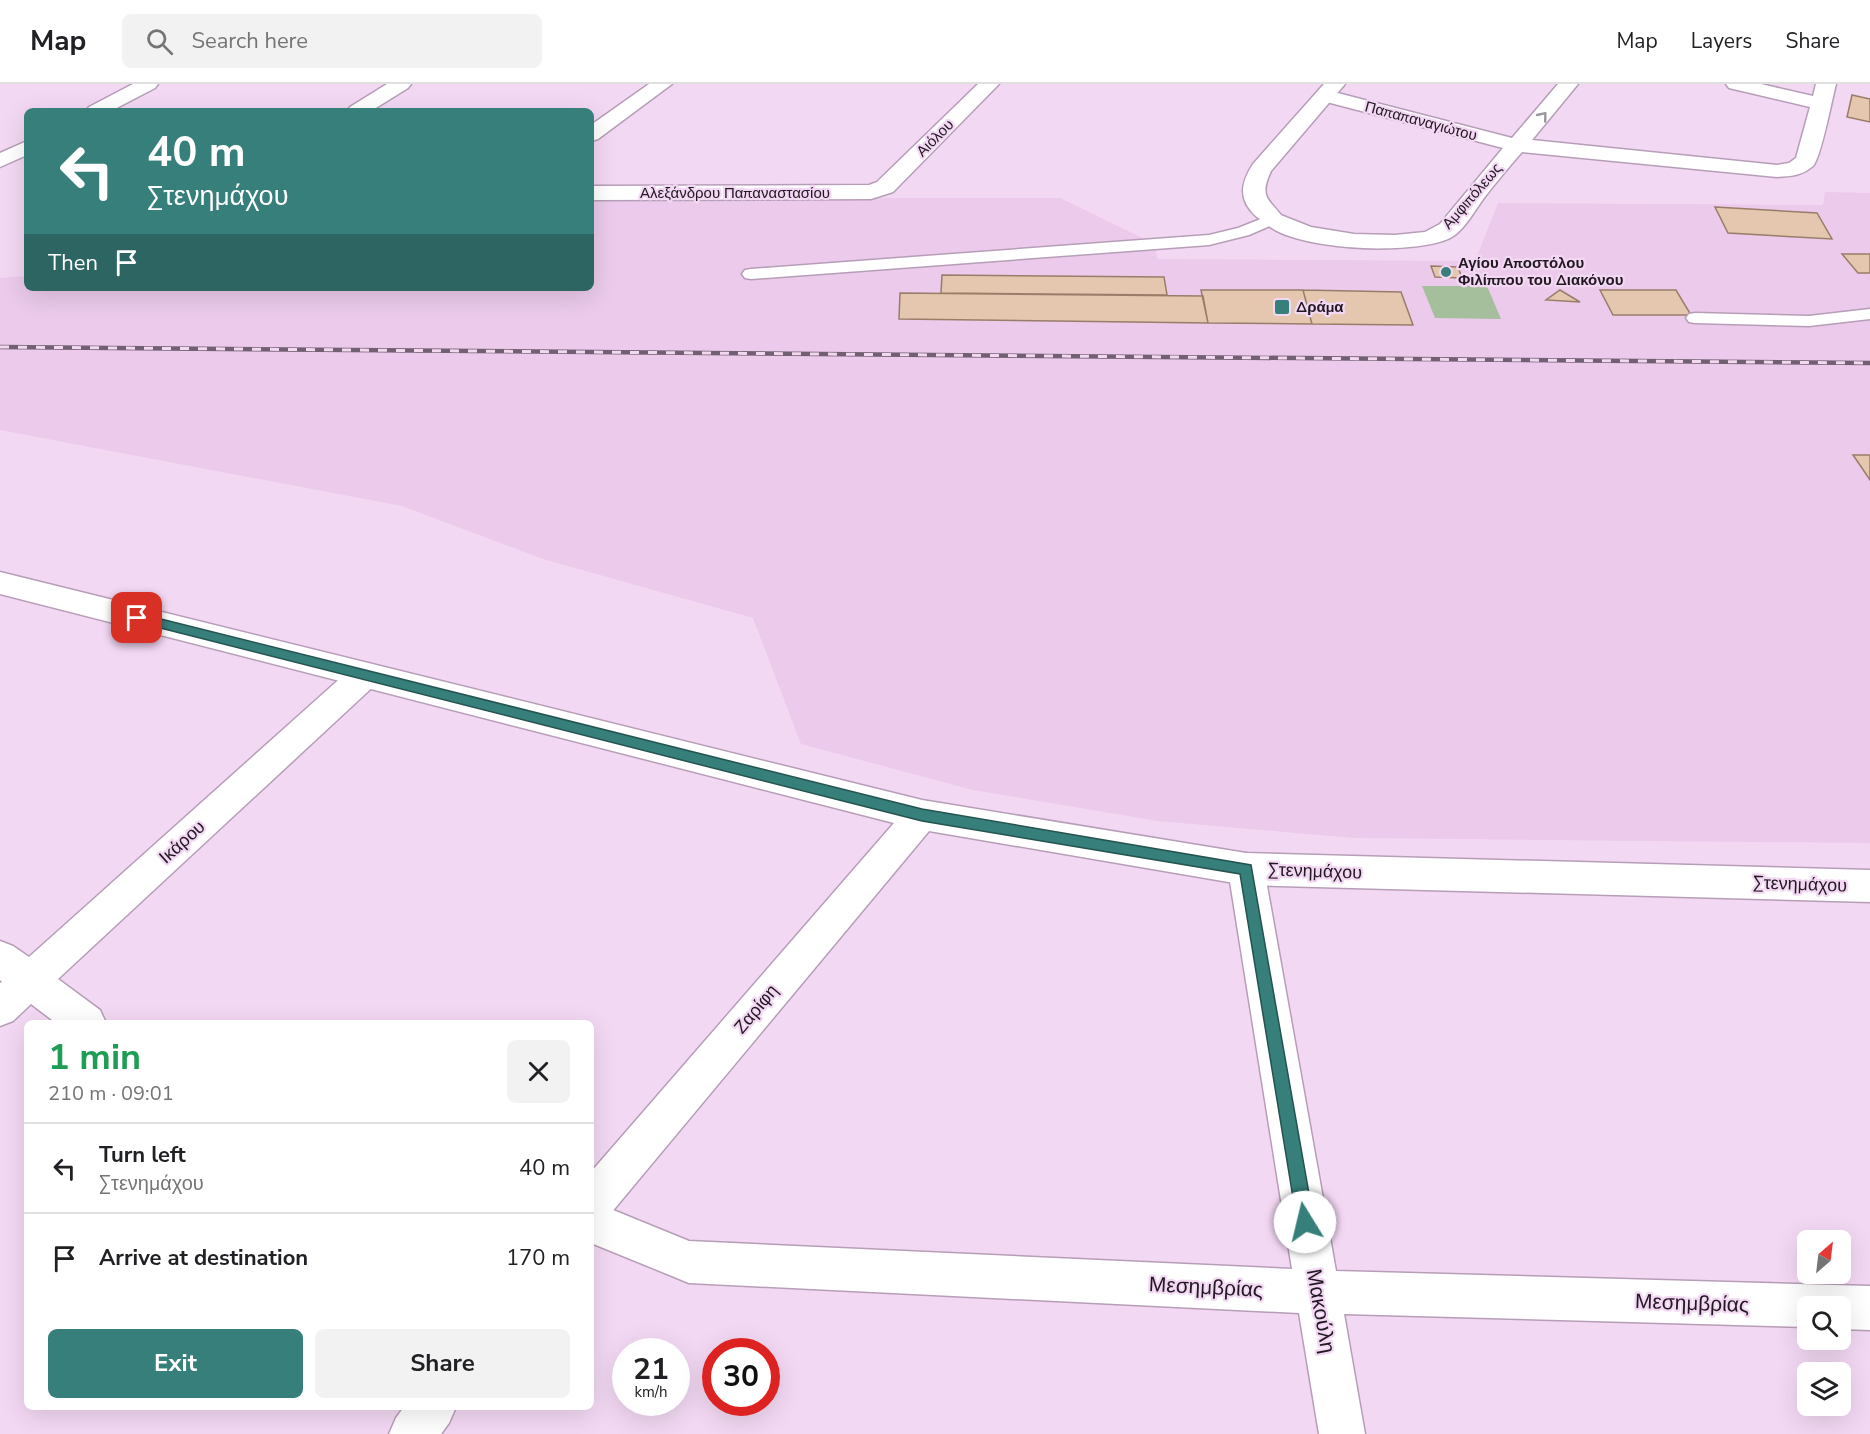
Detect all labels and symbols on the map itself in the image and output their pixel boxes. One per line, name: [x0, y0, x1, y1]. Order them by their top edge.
street label: Παπαπαναγιώτου: [1363, 96, 1479, 146]
one-way arrow: [1536, 112, 1547, 123]
street label: Αιόλου: [912, 115, 958, 161]
street label: Αμφιπόλεως: [1438, 159, 1506, 233]
street label: Αλεξάνδρου Παπαναστασίου: [640, 183, 830, 203]
place label: Αγίου Αποστόλου Φιλίππου του Διακόνου: [1458, 253, 1624, 290]
marker: Αγίου Αποστόλου Φιλίππου του Διακόνου: [1439, 265, 1453, 279]
place label: Δράμα: [1296, 297, 1344, 317]
marker: Δράμα: [1273, 298, 1291, 316]
pin: [111, 592, 162, 643]
street label: Ικάρου: [154, 815, 210, 869]
street label: Στενημάχου: [1267, 857, 1363, 885]
street label: Στενημάχου: [1752, 870, 1848, 898]
street label: Ζαρίφη: [728, 979, 784, 1039]
position arrow: [1273, 1190, 1337, 1254]
north arrow: [1797, 1230, 1851, 1284]
street label: Μακούλη: [1300, 1267, 1342, 1355]
street label: Μεσημβρίας: [1148, 1270, 1264, 1304]
street label: Μεσημβρίας: [1634, 1287, 1750, 1319]
speed limit sign: 30: [702, 1338, 780, 1416]

